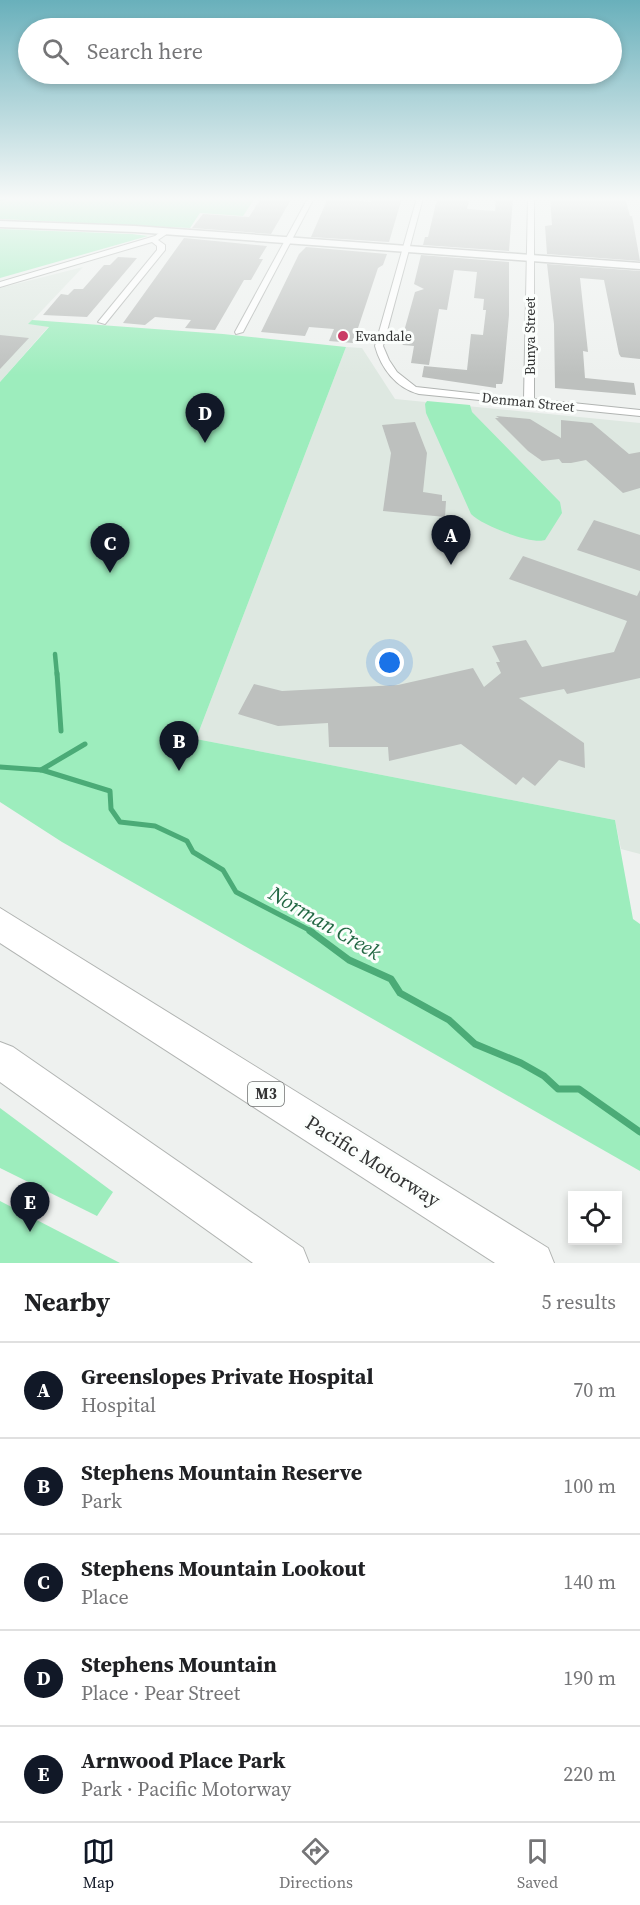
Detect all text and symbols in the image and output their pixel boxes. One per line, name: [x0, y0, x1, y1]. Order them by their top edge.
search box: [18, 18, 622, 84]
icon: search: [39, 35, 72, 68]
text: Search here: [87, 36, 203, 66]
street label: Bunya Street: [520, 296, 540, 375]
place label: Evandale: [355, 326, 412, 346]
marker: Evandale: [336, 329, 350, 343]
street label: Denman Street: [481, 387, 576, 417]
pin: D: [186, 394, 224, 443]
pin: A: [432, 516, 470, 565]
pin: C: [90, 524, 130, 573]
your location: [375, 648, 404, 677]
pin: B: [160, 722, 198, 771]
water label: Norman Creek: [263, 878, 387, 967]
road number: M3: [248, 1082, 284, 1106]
street label: Pacific Motorway: [300, 1108, 446, 1214]
pin: E: [10, 1182, 50, 1232]
map controls: [568, 1191, 622, 1245]
button: locate: [568, 1191, 622, 1245]
text: Nearby: [24, 1284, 110, 1320]
text: 5 results: [541, 1288, 616, 1316]
text: Greenslopes Private Hospital: [81, 1361, 374, 1391]
text: A: [37, 1376, 50, 1404]
text: 70 m: [573, 1376, 616, 1404]
text: Hospital: [81, 1391, 156, 1419]
text: Stephens Mountain Reserve: [81, 1457, 362, 1487]
text: B: [37, 1472, 50, 1500]
text: 100 m: [563, 1472, 616, 1500]
text: Park: [81, 1487, 122, 1515]
text: Stephens Mountain Lookout: [81, 1553, 365, 1583]
text: C: [37, 1568, 50, 1596]
text: 140 m: [563, 1568, 616, 1596]
text: Place: [81, 1583, 129, 1611]
text: Stephens Mountain: [81, 1649, 277, 1679]
text: D: [36, 1664, 51, 1692]
text: 190 m: [563, 1664, 616, 1692]
text: Place · Pear Street: [81, 1679, 240, 1707]
text: Arnwood Place Park: [81, 1745, 285, 1775]
text: E: [38, 1760, 49, 1788]
text: 220 m: [563, 1760, 616, 1788]
text: Park · Pacific Motorway: [81, 1775, 291, 1803]
tab: Map: [82, 1835, 115, 1893]
tab: Directions: [279, 1835, 353, 1893]
tab: Saved: [517, 1835, 558, 1893]

